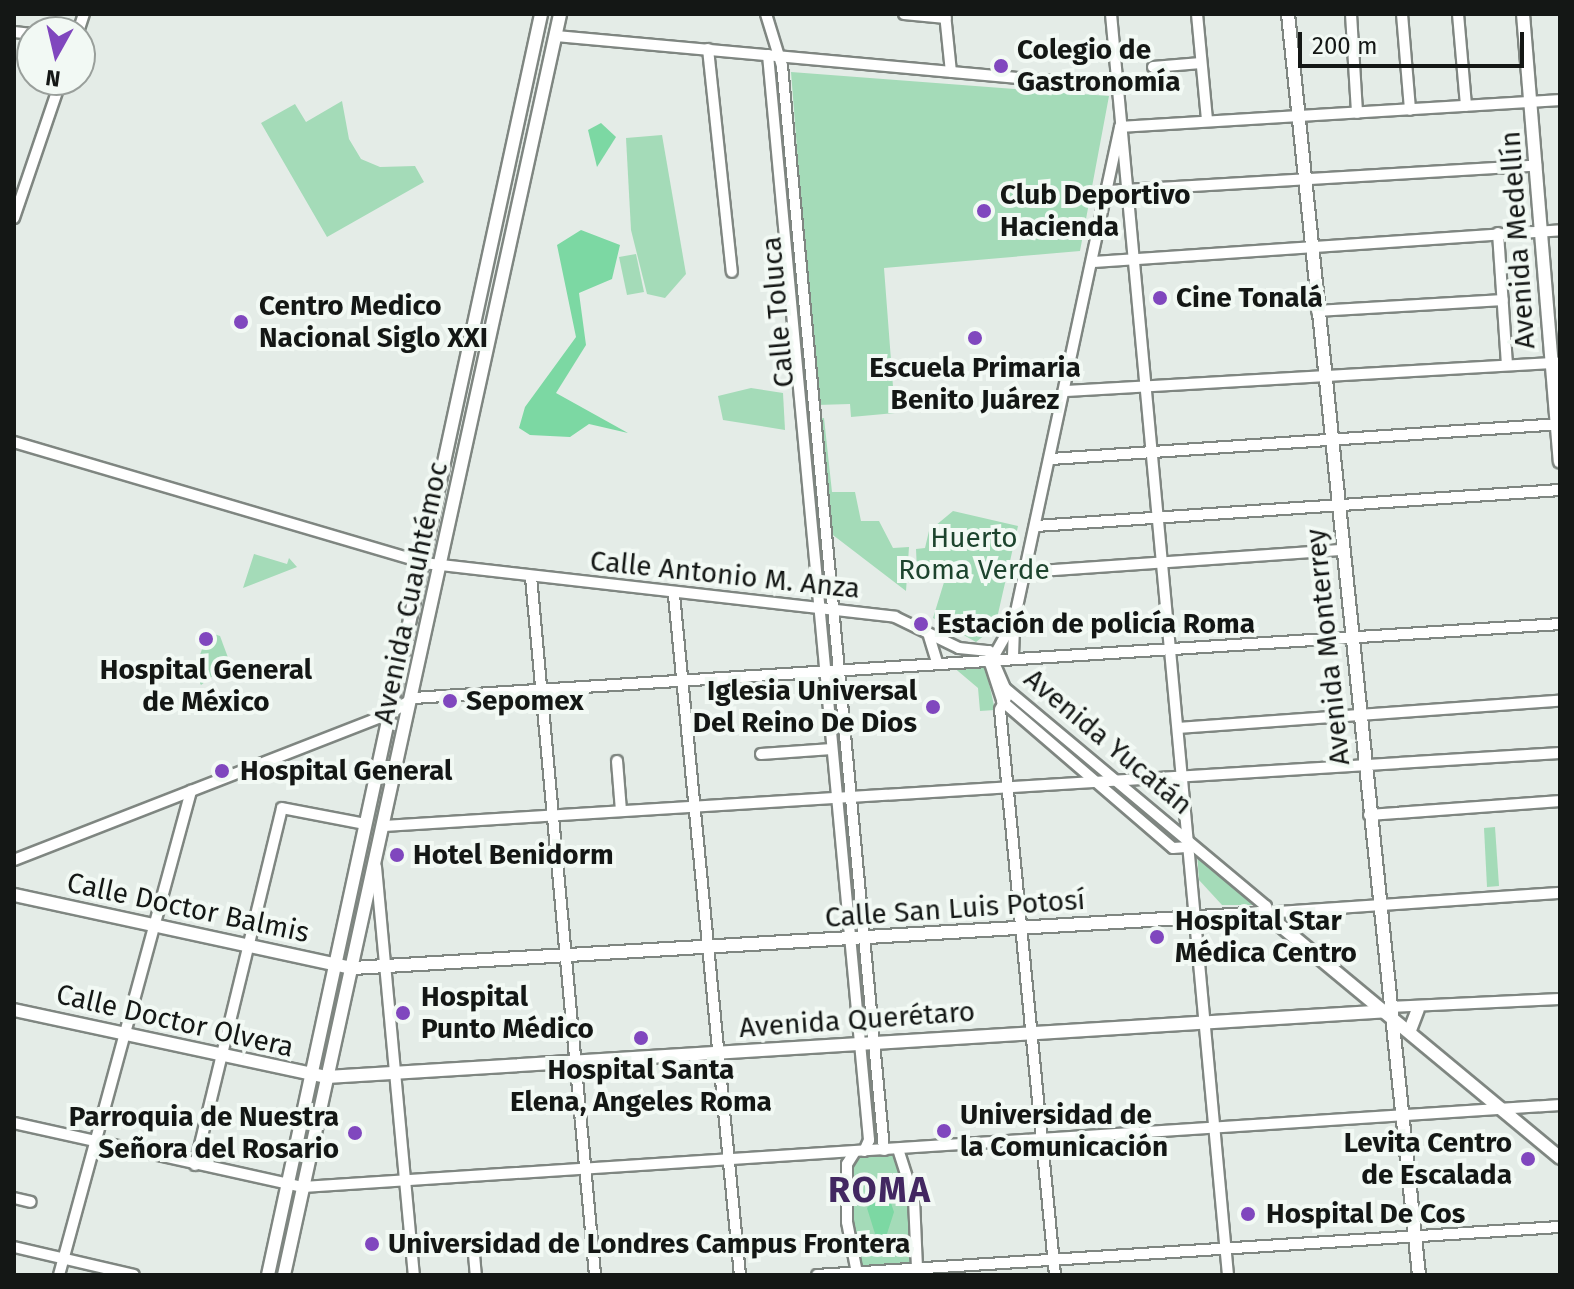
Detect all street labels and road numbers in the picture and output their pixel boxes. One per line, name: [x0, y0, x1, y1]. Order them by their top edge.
street label: Avenida Medellín: [1494, 130, 1542, 350]
street label: Calle Toluca: [755, 235, 801, 389]
street label: Avenida Cuauhtémoc: [367, 459, 455, 727]
street label: Avenida Monterrey: [1299, 527, 1357, 767]
street label: Calle Antonio M. Anza: [588, 544, 862, 606]
street label: Avenida Yucatán: [1017, 662, 1199, 822]
street label: Calle Doctor Balmis: [64, 866, 312, 950]
street label: Calle San Luis Potosí: [824, 883, 1086, 935]
street label: Calle Doctor Olvera: [53, 977, 297, 1065]
street label: Avenida Querétaro: [738, 995, 976, 1045]

